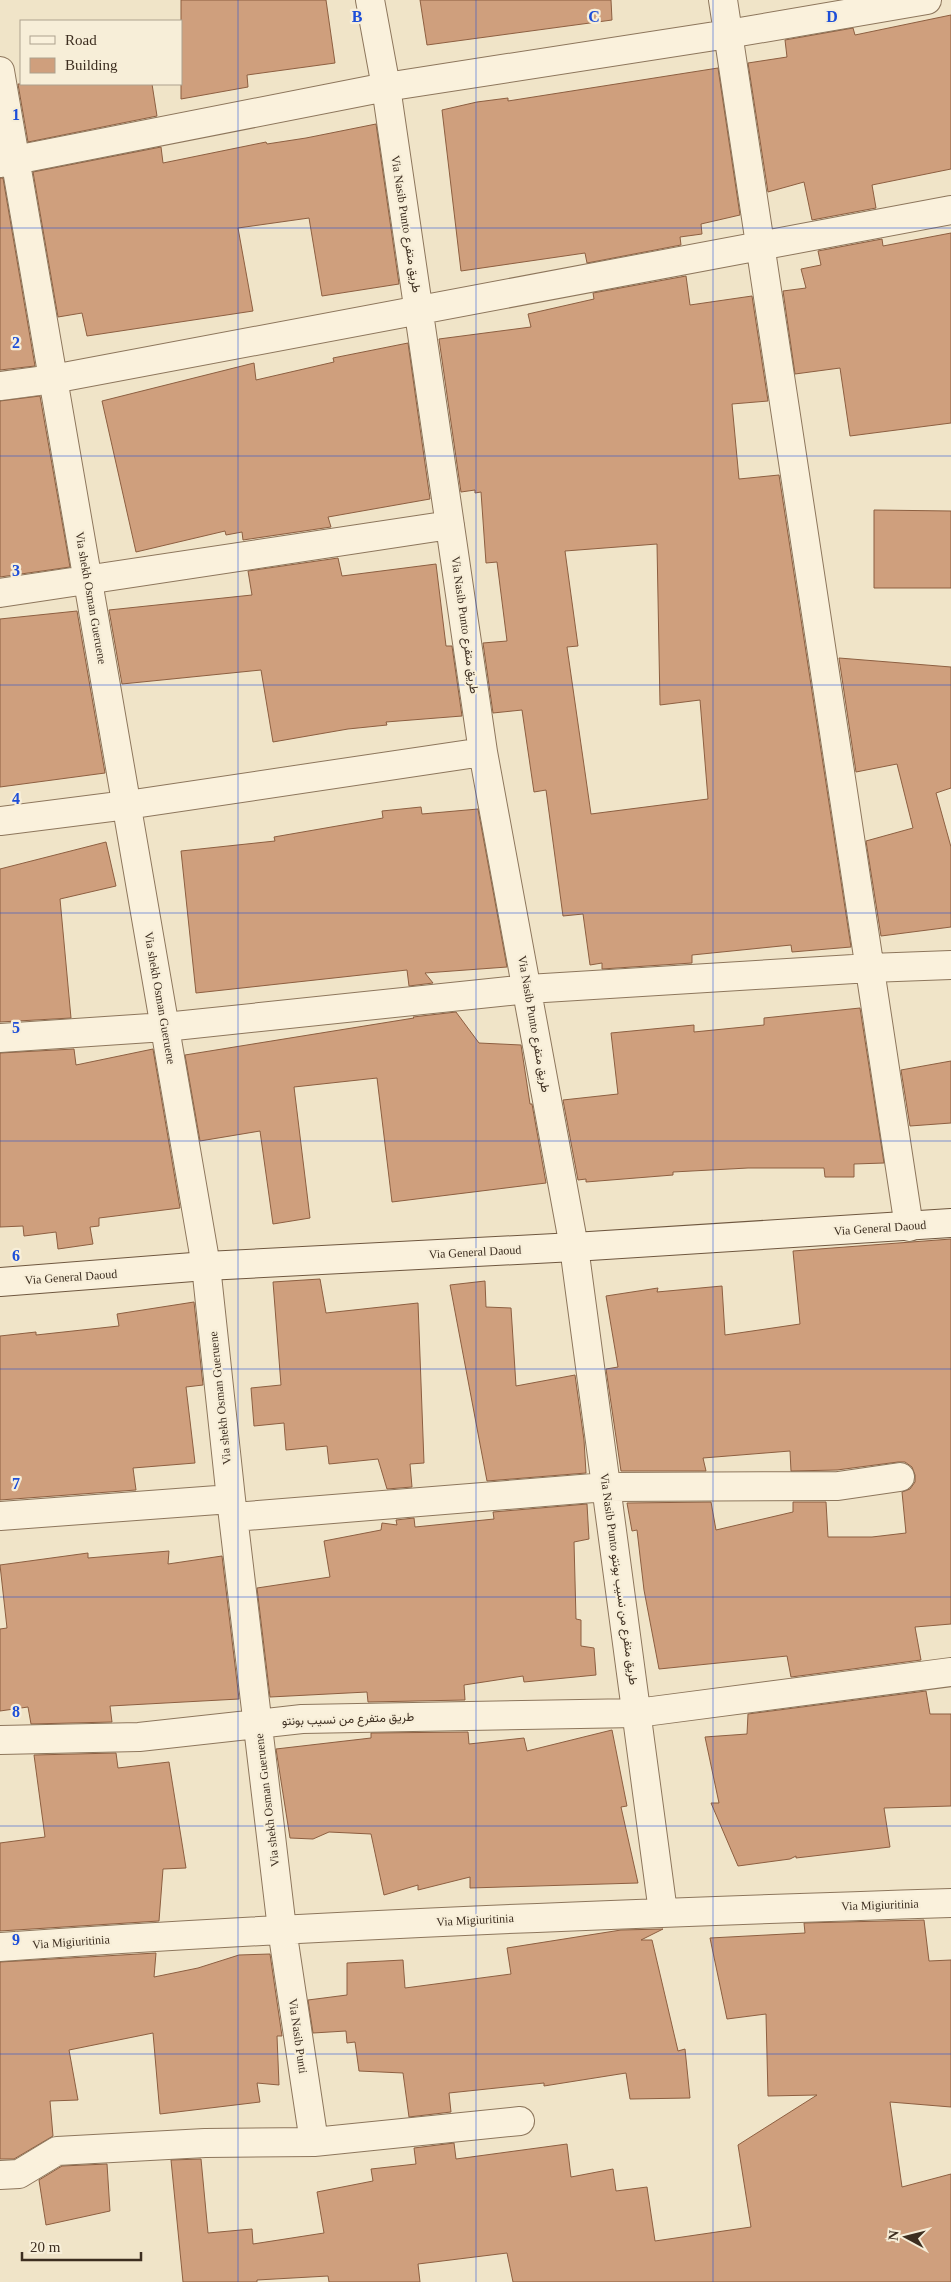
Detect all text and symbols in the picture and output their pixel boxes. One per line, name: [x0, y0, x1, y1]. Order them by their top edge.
text: B: [352, 8, 363, 25]
text: C: [588, 8, 600, 25]
text: D: [826, 8, 838, 25]
legend: [20, 20, 182, 85]
text: Road: [65, 32, 97, 48]
text: Building: [65, 57, 118, 73]
text: 1: [12, 106, 20, 123]
street label: Via Nasib Punto طريق متفرع: [386, 154, 424, 294]
text: 2: [12, 334, 20, 351]
street label: Via shekh Osman Gueruene: [72, 531, 110, 665]
street label: Via Nasib Punto طريق متفرع: [446, 555, 482, 695]
text: 3: [12, 562, 20, 579]
text: 4: [12, 790, 20, 807]
street label: Via shekh Osman Gueruene: [141, 931, 179, 1065]
street label: Via Nasib Punto طريق متفرع: [513, 954, 553, 1094]
text: 5: [12, 1019, 20, 1036]
street label: Via General Daoud: [833, 1218, 927, 1238]
street label: Via General Daoud: [428, 1243, 522, 1261]
text: 6: [12, 1247, 20, 1264]
street label: Via General Daoud: [24, 1267, 118, 1287]
street label: Via shekh Osman Gueruene: [206, 1331, 234, 1465]
street label: Via Nasib Punto طريق متفرع من نسيب بونتو: [595, 1472, 641, 1686]
text: 7: [12, 1475, 20, 1492]
text: 8: [12, 1703, 20, 1720]
street label: طريق متفرع من نسيب بونتو: [282, 1710, 415, 1730]
street label: Via shekh Osman Gueruene: [252, 1733, 282, 1867]
street label: Via Migiuritinia: [841, 1897, 920, 1913]
street label: Via Migiuritinia: [436, 1911, 515, 1929]
text: 9: [12, 1931, 20, 1948]
street label: Via Migiuritinia: [32, 1932, 111, 1952]
street label: Via Nasib Punti: [286, 1997, 310, 2075]
north arrow: [881, 2212, 931, 2262]
scale bar: [22, 2230, 141, 2262]
text: N: [886, 2230, 902, 2241]
text: 20 m: [30, 2239, 61, 2255]

